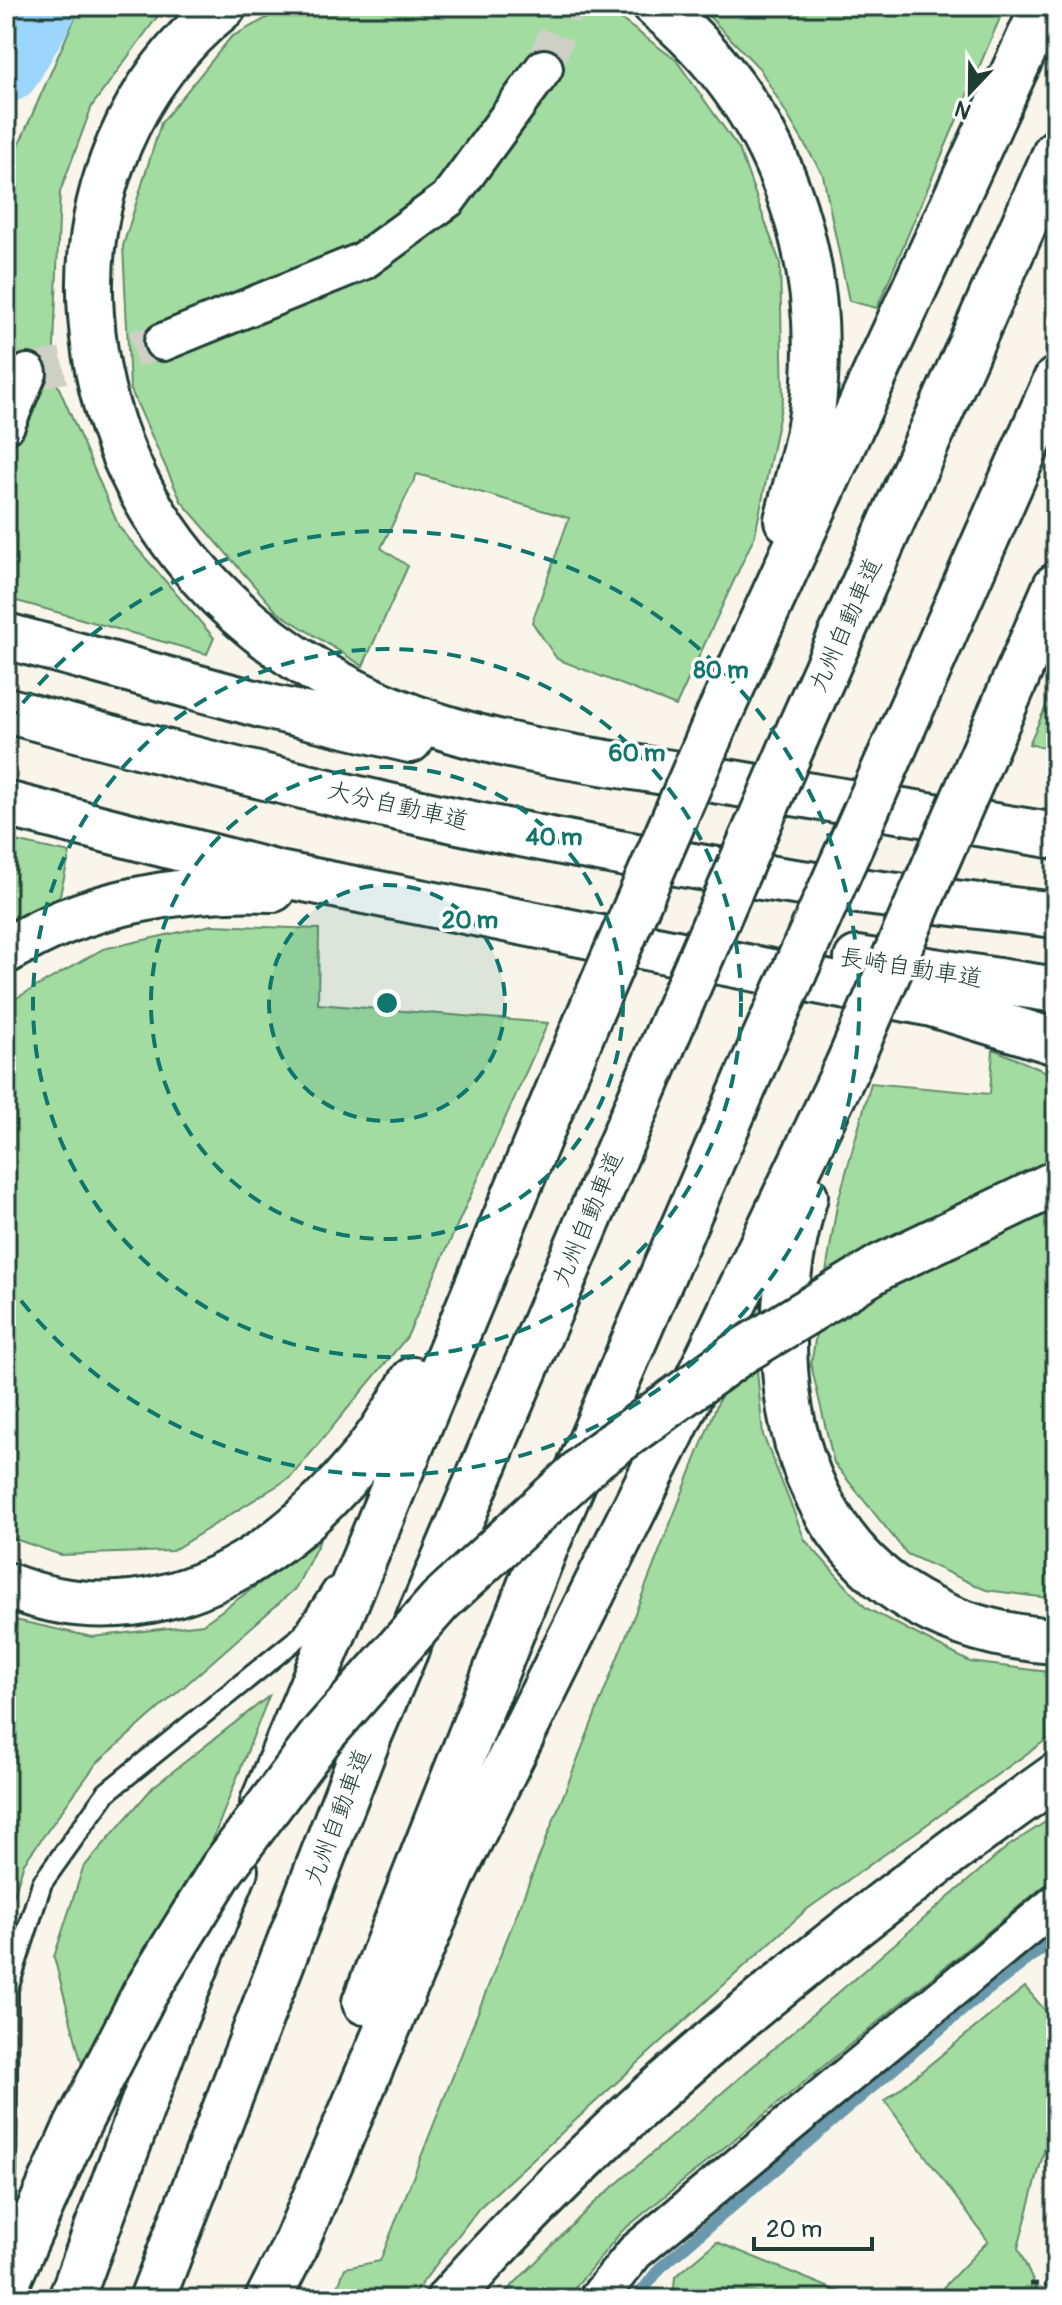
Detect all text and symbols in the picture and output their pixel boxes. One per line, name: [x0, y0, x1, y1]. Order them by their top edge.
north arrow: [930, 52, 1010, 132]
text: N: [951, 94, 975, 125]
street label: 九州自動車道: [803, 553, 889, 697]
text: 80 m: [693, 656, 749, 685]
text: 60 m: [609, 739, 665, 768]
street label: 大分自動車道: [325, 776, 471, 836]
text: 40 m: [526, 823, 582, 852]
text: 20 m: [442, 906, 498, 935]
street label: 長崎自動車道: [838, 942, 984, 994]
centre of rings: [373, 989, 401, 1017]
street label: 九州自動車道: [547, 1147, 629, 1291]
street label: 九州自動車道: [299, 1745, 377, 1889]
scale bar: [754, 2201, 872, 2251]
text: 20 m: [766, 2215, 822, 2244]

